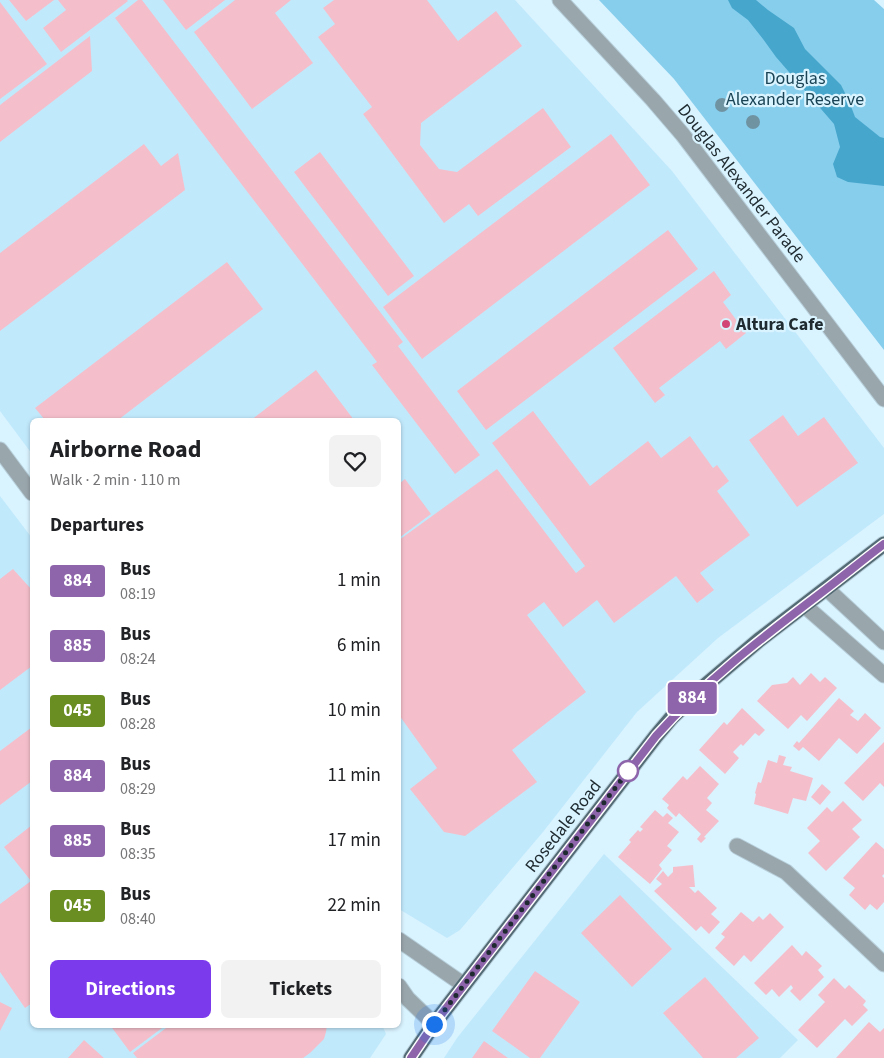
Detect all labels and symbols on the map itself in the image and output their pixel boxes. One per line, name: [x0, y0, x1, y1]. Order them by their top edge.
park label: Douglas Alexander Reserve: [726, 66, 864, 112]
street label: Douglas Alexander Parade: [672, 99, 812, 268]
place label: Altura Cafe: [735, 312, 824, 337]
marker: Altura Cafe: [720, 318, 732, 330]
line badge: 884: [663, 682, 721, 714]
unlabelled marker: [617, 760, 639, 782]
street label: Rosedale Road: [519, 775, 607, 878]
your location: [422, 1012, 447, 1037]

